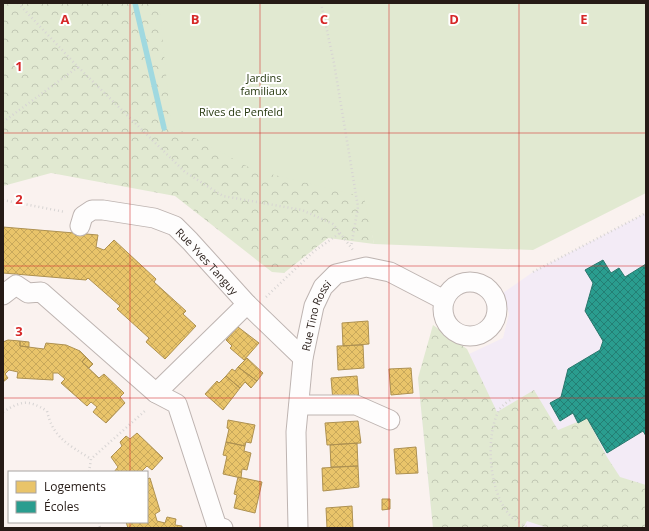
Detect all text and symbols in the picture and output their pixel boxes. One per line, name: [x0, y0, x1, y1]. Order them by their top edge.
text: A: [61, 10, 70, 28]
text: B: [191, 10, 200, 28]
text: C: [320, 10, 328, 28]
text: D: [449, 10, 459, 28]
text: E: [580, 10, 588, 28]
text: 1: [15, 57, 23, 75]
park label: Jardins familiaux: [241, 70, 288, 98]
park label: Rives de Penfeld: [199, 104, 283, 119]
text: 2: [15, 190, 23, 208]
street label: Rue Yves Tanguy: [173, 224, 242, 298]
street label: Rue Tino Rossi: [297, 276, 334, 352]
text: 3: [15, 322, 23, 340]
legend: [8, 471, 148, 523]
text: Logements: [44, 478, 106, 495]
text: Écoles: [44, 498, 79, 515]

